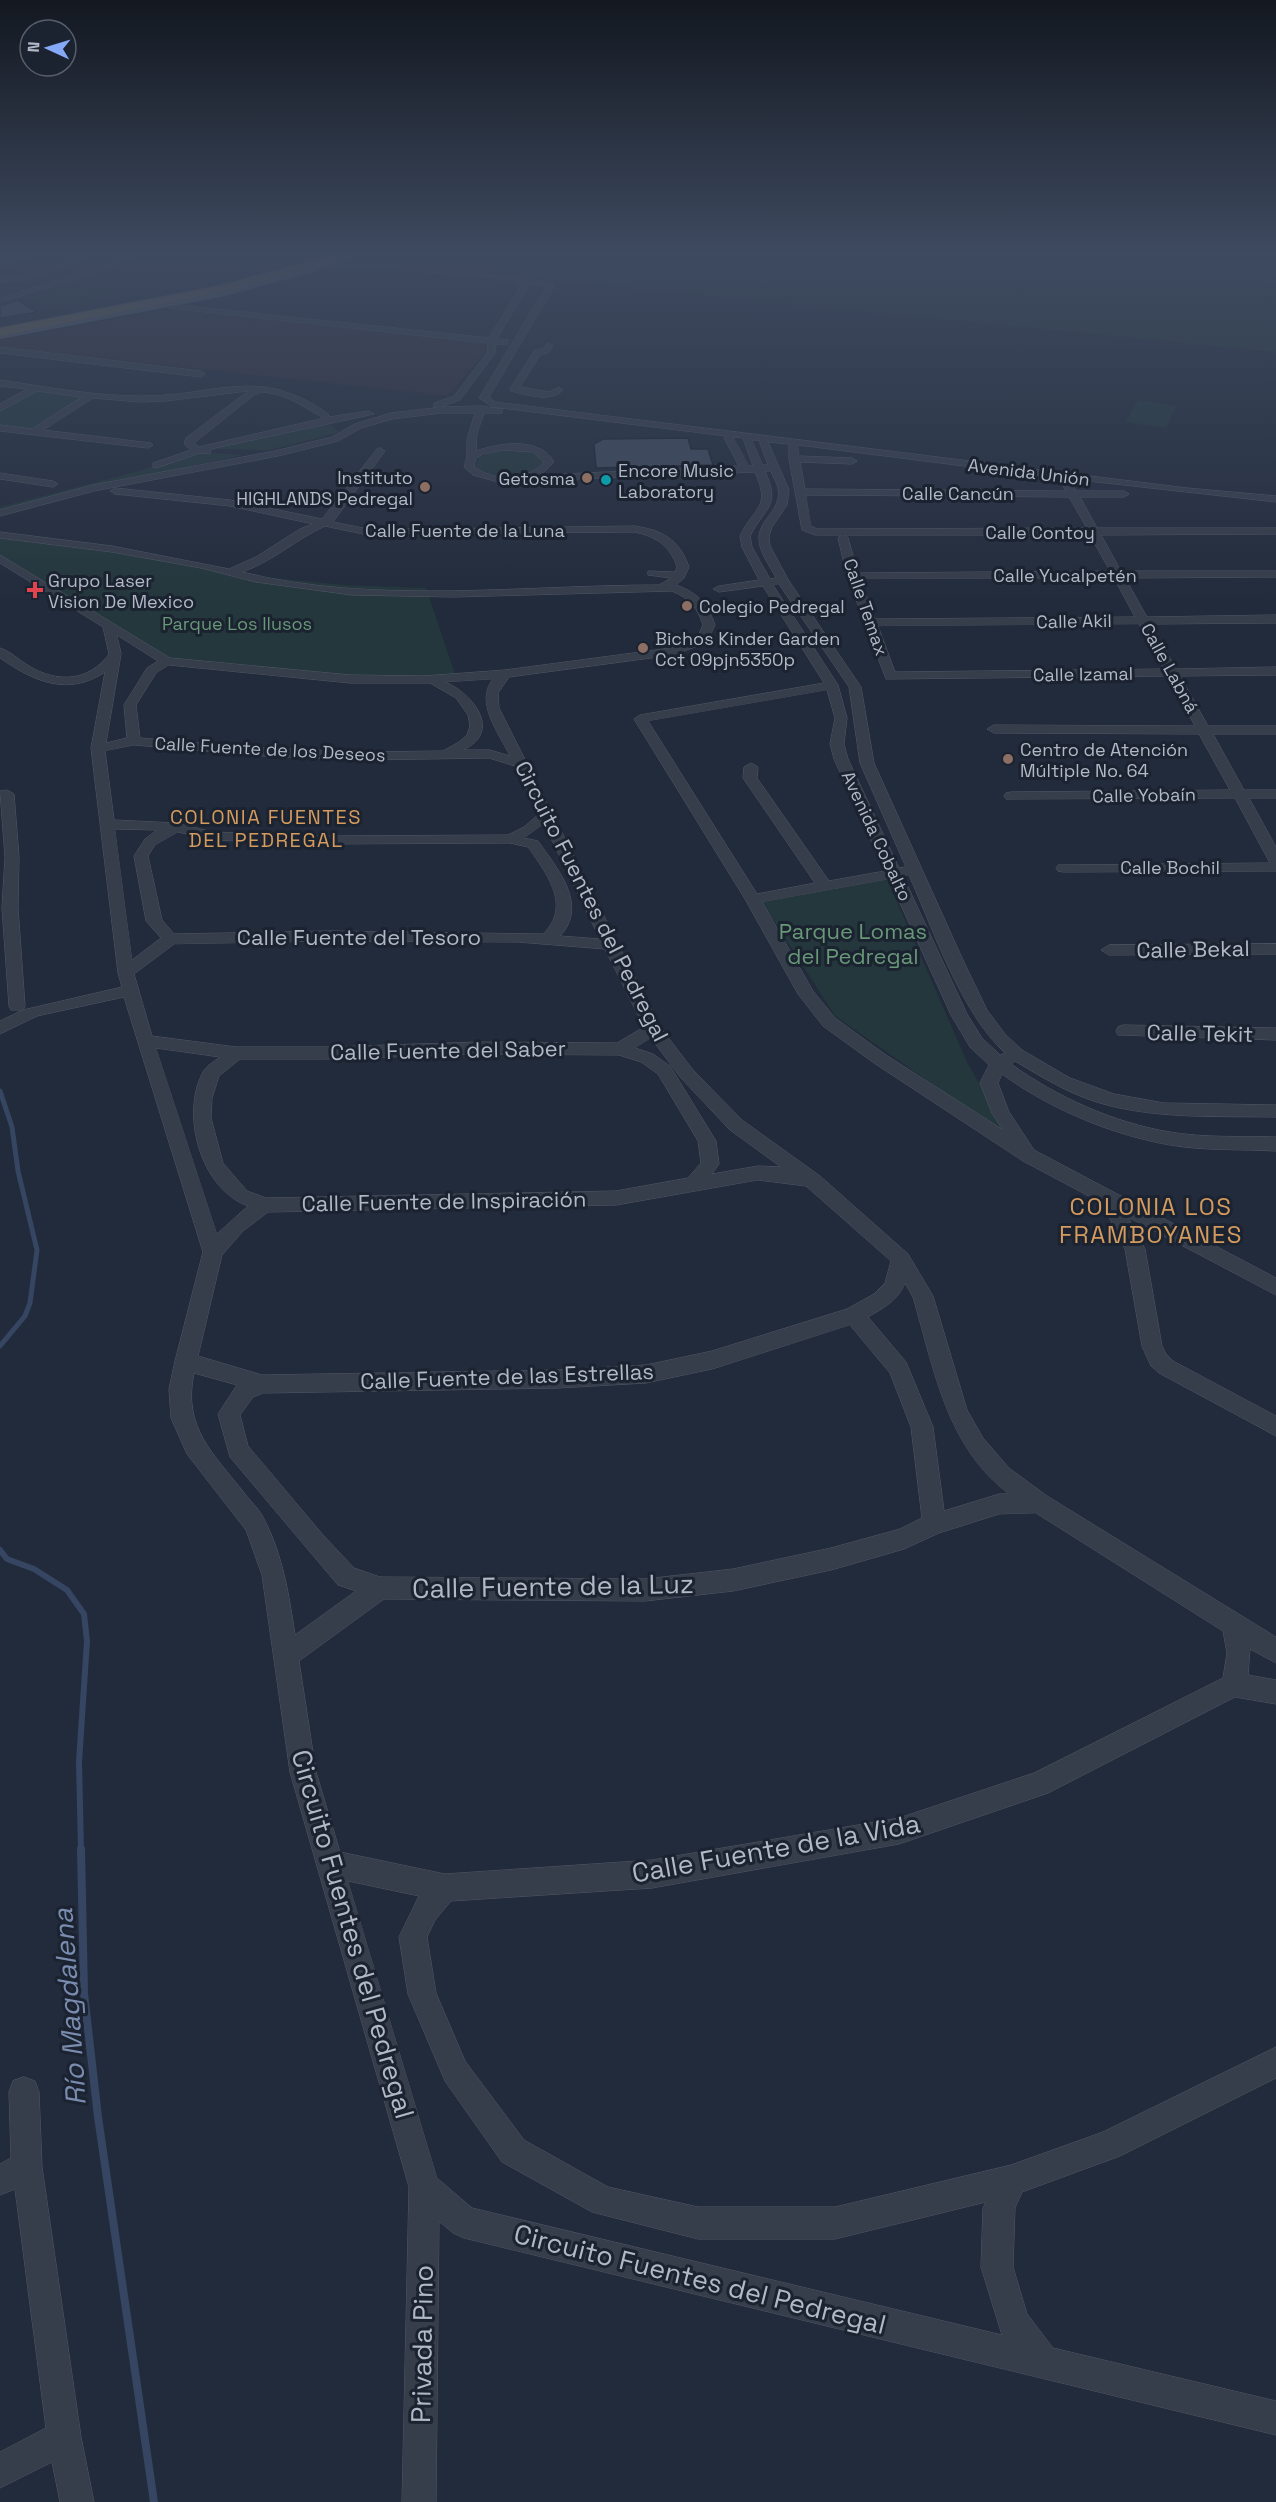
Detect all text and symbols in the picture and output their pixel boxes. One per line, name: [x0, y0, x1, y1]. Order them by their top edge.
north arrow: [18, 18, 78, 78]
text: N: [23, 41, 44, 53]
street label: Avenida Unión: [967, 453, 1091, 491]
place label: Encore Music Laboratory: [618, 459, 734, 503]
place label: Instituto HIGHLANDS Pedregal: [236, 466, 413, 510]
place label: Getosma: [498, 467, 575, 490]
marker: Getosma: [580, 471, 594, 485]
marker: Encore Music Laboratory: [599, 473, 613, 487]
marker: Instituto HIGHLANDS Pedregal: [418, 480, 432, 494]
street label: Calle Cancún: [902, 482, 1014, 505]
street label: Calle Fuente de la Luna: [365, 519, 565, 542]
street label: Calle Contoy: [985, 521, 1095, 544]
street label: Calle Temax: [839, 555, 893, 659]
street label: Calle Yucalpetén: [993, 564, 1137, 587]
place label: Grupo Laser Vision De Mexico: [48, 569, 194, 613]
marker: Grupo Laser Vision De Mexico: [26, 581, 44, 599]
place label: Colegio Pedregal: [699, 595, 845, 618]
marker: Colegio Pedregal: [680, 599, 694, 613]
street label: Calle Akil: [1036, 609, 1112, 633]
park label: Parque Los Ilusos: [162, 612, 312, 635]
street label: Calle Labná: [1136, 619, 1204, 717]
place label: Bichos Kinder Garden Cct 09pjn5350p: [655, 627, 840, 671]
marker: Bichos Kinder Garden Cct 09pjn5350p: [636, 641, 650, 655]
street label: Calle Izamal: [1033, 662, 1133, 686]
street label: Calle Fuente de los Deseos: [154, 731, 386, 767]
place label: Centro de Atención Múltiple No. 64: [1020, 738, 1188, 782]
marker: Centro de Atención Múltiple No. 64: [1001, 752, 1015, 766]
street label: Circuito Fuentes del Pedregal: [509, 756, 675, 1046]
street label: Avenida Cobalto: [837, 767, 917, 905]
street label: Calle Yobaín: [1092, 783, 1196, 807]
district label: COLONIA FUENTES DEL PEDREGAL: [170, 804, 362, 853]
street label: Calle Bochil: [1120, 856, 1220, 879]
park label: Parque Lomas del Pedregal: [779, 917, 927, 970]
street label: Calle Fuente del Tesoro: [237, 923, 481, 951]
street label: Calle Bekal: [1136, 934, 1250, 964]
street label: Calle Tekit: [1146, 1018, 1254, 1048]
street label: Calle Fuente del Saber: [330, 1034, 566, 1066]
street label: Calle Fuente de Inspiración: [301, 1185, 587, 1217]
district label: COLONIA LOS FRAMBOYANES: [1059, 1191, 1243, 1250]
street label: Calle Fuente de las Estrellas: [360, 1357, 654, 1395]
street label: Calle Fuente de la Luz: [412, 1566, 694, 1606]
street label: Circuito Fuentes del Pedregal: [284, 1746, 422, 2122]
street label: Calle Fuente de la Vida: [629, 1805, 923, 1891]
water label: Río Magdalena: [44, 1906, 94, 2107]
street label: Circuito Fuentes del Pedregal: [510, 2216, 890, 2342]
street label: Privada Pino: [403, 2265, 441, 2423]

